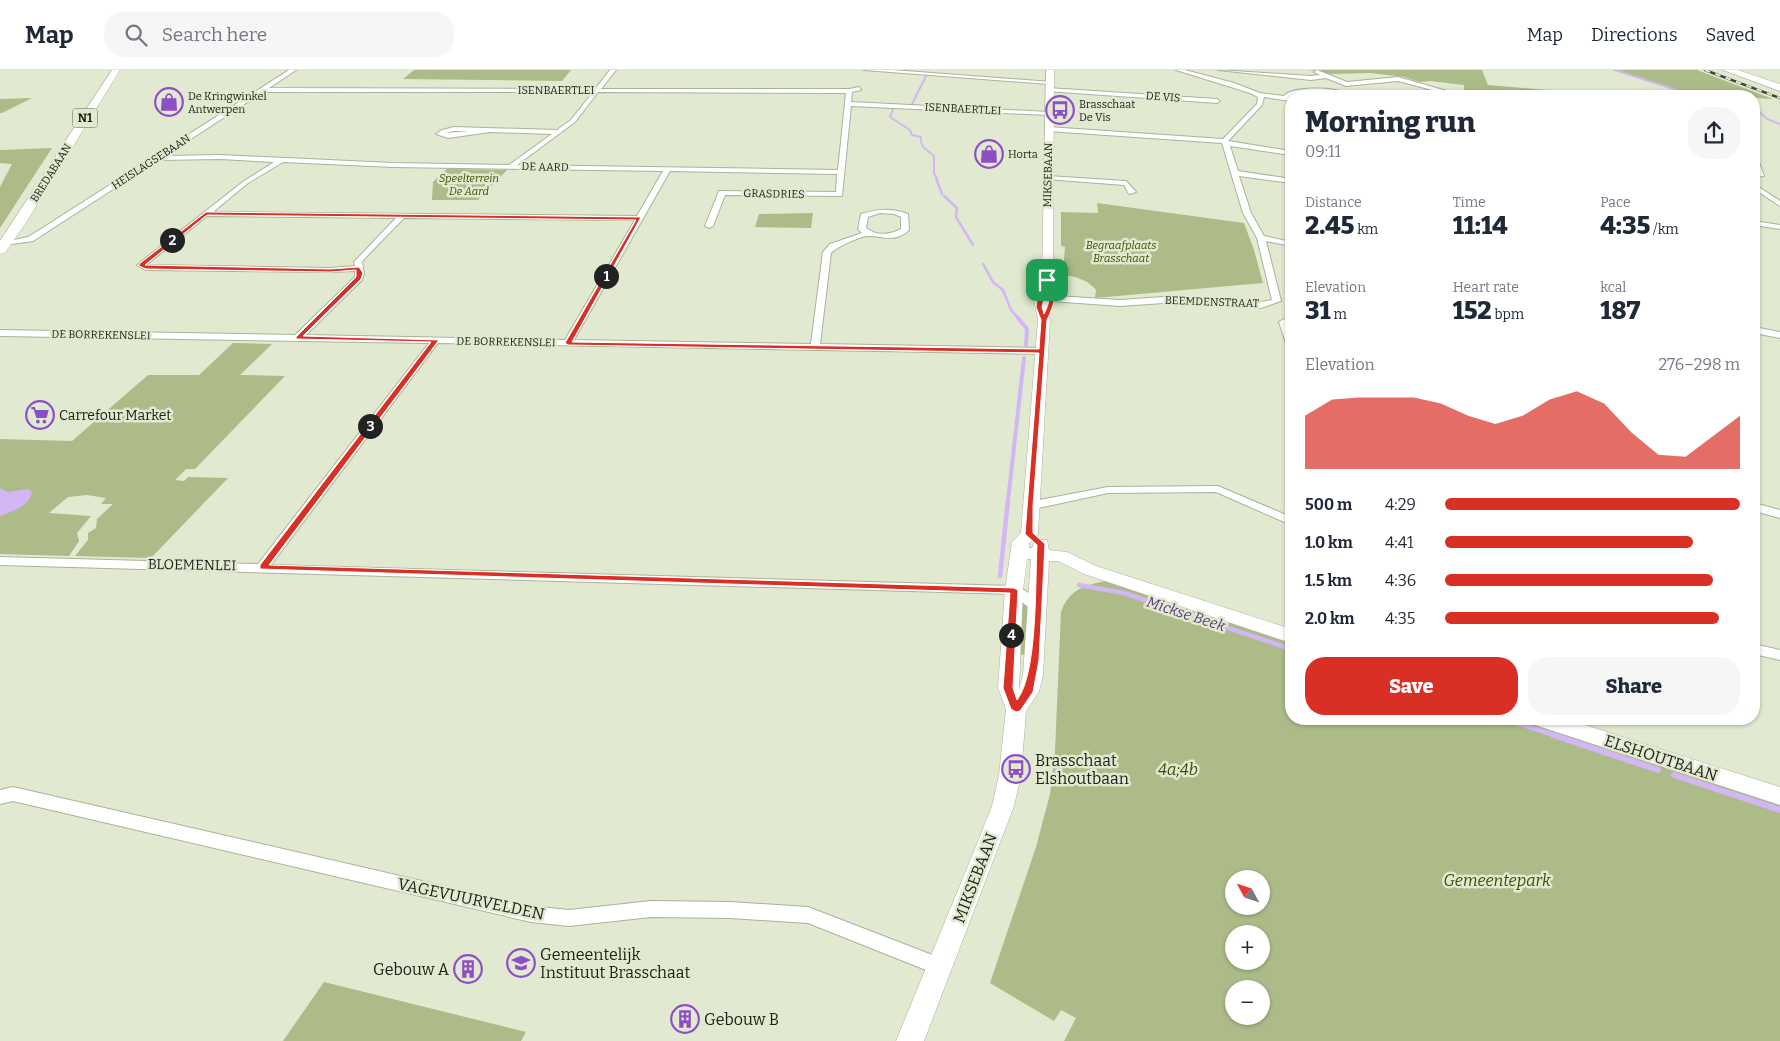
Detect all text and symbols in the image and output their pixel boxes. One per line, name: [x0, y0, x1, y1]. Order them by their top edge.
search box: [104, 12, 454, 57]
text: Map: [25, 21, 74, 49]
icon: search: [122, 21, 150, 49]
text: Search here: [162, 23, 267, 46]
text: Map: [1527, 24, 1563, 46]
text: Directions: [1591, 24, 1678, 46]
text: Saved: [1706, 24, 1755, 46]
street label: ISENBAERTLEI: [518, 84, 594, 97]
shop icon: De Kringwinkel Antwerpen: [154, 87, 184, 117]
street label: DE VIS: [1145, 89, 1181, 105]
place label: De Kringwinkel Antwerpen: [188, 90, 267, 116]
bus stop icon: Brasschaat De Vis: [1045, 95, 1075, 125]
place label: Brasschaat De Vis: [1079, 98, 1135, 124]
street label: ISENBAERTLEI: [924, 101, 1002, 118]
text: Morning run: [1305, 106, 1475, 139]
button: share: [1688, 107, 1740, 159]
road number: N1: [72, 108, 98, 128]
street label: HEISLAGSEBAAN: [109, 132, 193, 192]
shop icon: Horta: [974, 139, 1004, 169]
street label: BREDABAAN: [28, 141, 74, 205]
street label: MIKSEBAAN: [1041, 142, 1055, 208]
text: 09:11: [1305, 142, 1341, 161]
place label: Horta: [1008, 148, 1038, 161]
street label: DE AARD: [521, 160, 569, 174]
park label: Speelterrein De Aard: [439, 172, 499, 198]
street label: GRASDRIES: [743, 187, 805, 201]
text: Distance: [1305, 194, 1362, 211]
text: Time: [1453, 194, 1486, 211]
text: Pace: [1600, 194, 1631, 211]
text: 2.45: [1305, 211, 1354, 241]
text: 11:14: [1453, 211, 1508, 241]
text: 4:35: [1600, 211, 1650, 241]
text: km: [1354, 221, 1378, 238]
text: /km: [1650, 221, 1679, 238]
pin: 2: [160, 228, 184, 252]
text: 2: [169, 232, 176, 249]
park label: Begraafplaats Brasschaat: [1086, 239, 1156, 265]
pin: [1026, 259, 1068, 301]
pin: 1: [594, 264, 618, 288]
icon: arrive: [1033, 266, 1061, 294]
text: 1: [603, 268, 610, 285]
text: Elevation: [1305, 279, 1366, 296]
text: Heart rate: [1453, 279, 1519, 296]
text: kcal: [1600, 279, 1626, 296]
street label: BEEMDENSTRAAT: [1165, 294, 1260, 310]
text: 31: [1305, 296, 1331, 326]
text: 152: [1453, 296, 1492, 326]
text: 187: [1600, 296, 1640, 326]
text: m: [1331, 306, 1347, 323]
text: bpm: [1492, 306, 1524, 323]
street label: DE BORREKENSLEI: [51, 328, 151, 342]
street label: DE BORREKENSLEI: [456, 335, 556, 349]
text: Elevation: [1305, 355, 1375, 374]
text: 276–298 m: [1658, 355, 1740, 374]
supermarket icon: Carrefour Market: [25, 400, 55, 430]
place label: Carrefour Market: [59, 407, 171, 424]
pin: 3: [358, 414, 382, 438]
text: 3: [366, 418, 375, 435]
text: 500 m: [1305, 495, 1352, 514]
text: 4:29: [1385, 495, 1416, 514]
text: 1.0 km: [1305, 533, 1353, 552]
text: 4:41: [1385, 533, 1414, 552]
street label: BLOEMENLEI: [148, 556, 236, 574]
text: 1.5 km: [1305, 571, 1352, 590]
text: 4:36: [1385, 571, 1416, 590]
water label: Mickse Beek: [1144, 593, 1229, 635]
text: 2.0 km: [1305, 609, 1355, 628]
text: 4:35: [1385, 609, 1415, 628]
pin: 4: [998, 622, 1024, 648]
text: 4: [1007, 627, 1016, 644]
button: Save: [1305, 657, 1518, 715]
button: Share: [1528, 657, 1740, 715]
street label: ELSHOUTBAAN: [1602, 731, 1720, 785]
place label: Brasschaat Elshoutbaan: [1035, 751, 1129, 788]
bus stop icon: Brasschaat Elshoutbaan: [1001, 754, 1031, 784]
park label: 4a;4b: [1158, 760, 1198, 779]
street label: MIKSEBAAN: [949, 830, 1001, 926]
north arrow: [1225, 870, 1270, 915]
map controls: [1225, 870, 1270, 1025]
park label: Gemeentepark: [1443, 871, 1551, 890]
street label: VAGEVUURVELDEN: [396, 874, 546, 924]
button: +: [1225, 925, 1270, 970]
place label: Gemeentelijk Instituut Brasschaat: [540, 945, 691, 982]
school or university icon: Gemeentelijk Instituut Brasschaat: [506, 948, 536, 978]
building icon: Gebouw A: [453, 954, 483, 984]
place label: Gebouw A: [373, 960, 450, 979]
button: −: [1225, 980, 1270, 1025]
building icon: Gebouw B: [670, 1004, 700, 1034]
place label: Gebouw B: [704, 1010, 779, 1029]

